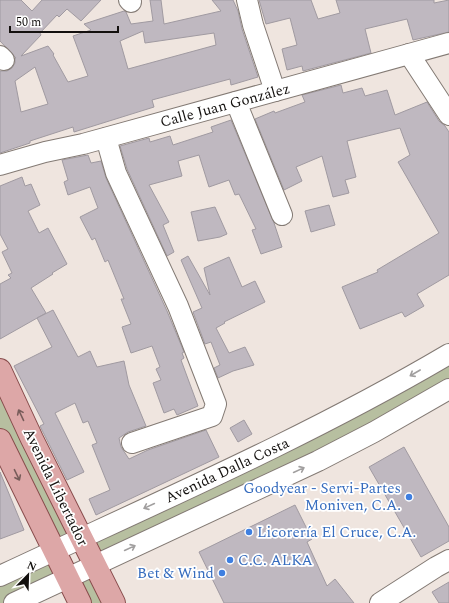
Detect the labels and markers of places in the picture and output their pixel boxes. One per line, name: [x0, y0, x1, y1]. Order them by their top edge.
place label: Goodyear - Servi-Partes Moniven, C.A.: [243, 477, 401, 517]
marker: Goodyear - Servi-Partes Moniven, C.A.: [404, 492, 414, 502]
place label: Licorería El Cruce, C.A.: [257, 521, 416, 544]
marker: Licorería El Cruce, C.A.: [244, 527, 254, 537]
place label: C.C. ALKA: [238, 549, 313, 572]
marker: C.C. ALKA: [225, 555, 235, 565]
place label: Bet & Wind: [137, 562, 214, 585]
marker: Bet & Wind: [217, 568, 227, 578]

